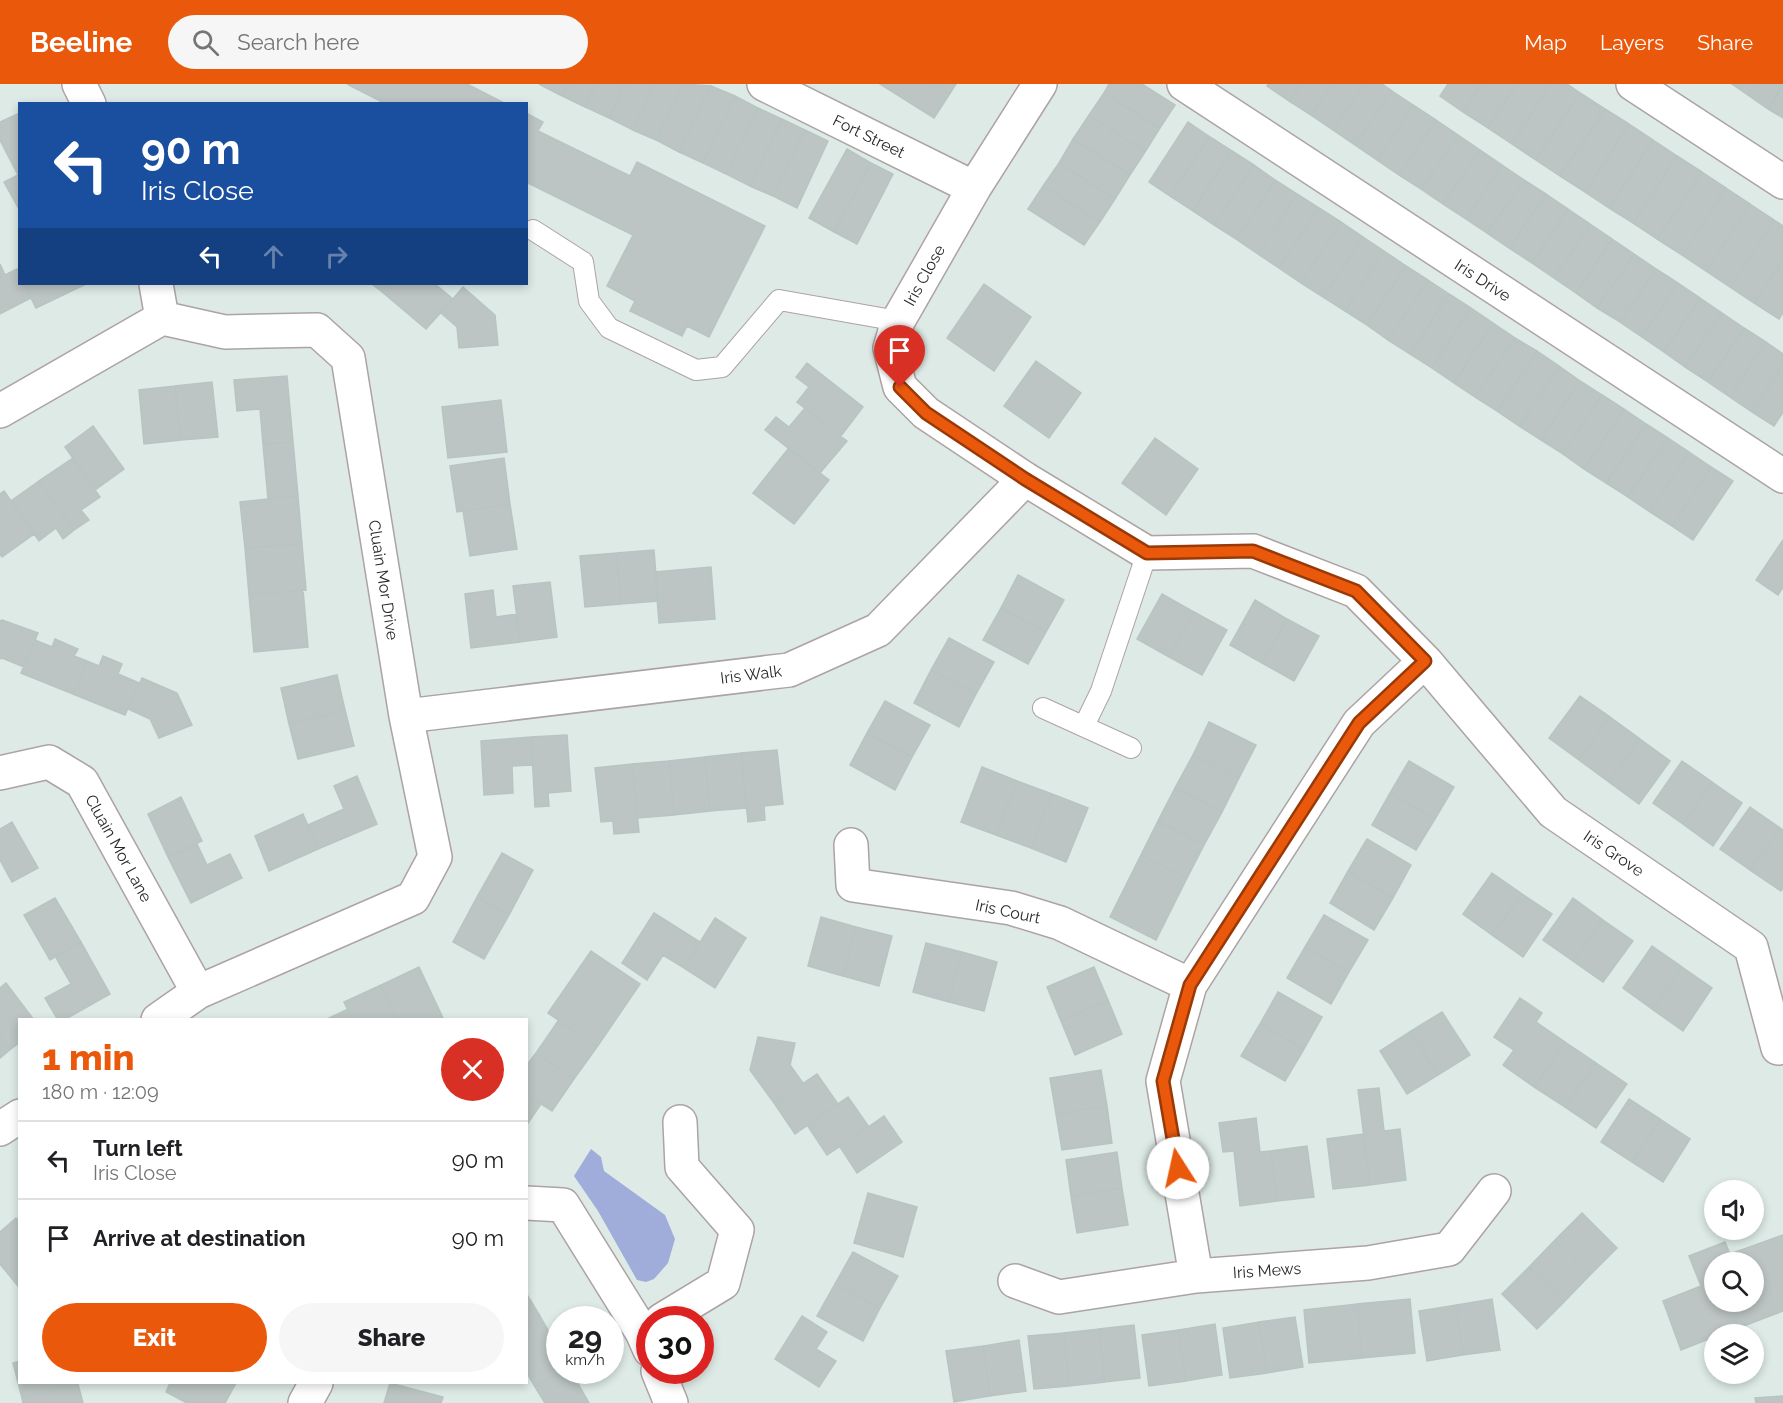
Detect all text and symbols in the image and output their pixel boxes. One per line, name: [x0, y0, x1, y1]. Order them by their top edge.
search box: [168, 15, 588, 69]
text: Beeline: [30, 26, 132, 59]
icon: search: [189, 26, 222, 59]
text: Search here: [237, 29, 359, 55]
text: Map: [1524, 30, 1567, 55]
text: Layers: [1600, 30, 1664, 55]
text: Share: [1697, 30, 1753, 55]
street label: Fort Street: [830, 111, 908, 162]
text: 90 m: [141, 125, 241, 174]
icon: left: [42, 126, 120, 204]
text: Iris Close: [141, 175, 254, 206]
icon: left: [194, 240, 227, 273]
icon: ahead: [257, 240, 290, 273]
icon: right: [320, 240, 353, 273]
street label: Iris Close: [900, 241, 949, 309]
street label: Iris Drive: [1451, 255, 1514, 306]
pin: [874, 325, 925, 387]
icon: arrive: [883, 334, 916, 367]
street label: Cluain Mor Drive: [365, 519, 402, 642]
street label: Iris Walk: [719, 661, 783, 688]
street label: Cluain Mor Lane: [81, 791, 156, 905]
street label: Iris Grove: [1580, 826, 1647, 880]
street label: Iris Court: [974, 895, 1043, 928]
text: 1 min: [42, 1036, 134, 1078]
button: close: [441, 1038, 504, 1101]
text: 180 m · 12:09: [42, 1080, 159, 1104]
text: Turn left: [93, 1135, 183, 1161]
position arrow: [1146, 1136, 1210, 1200]
icon: left: [42, 1144, 75, 1177]
text: 90 m: [452, 1147, 504, 1173]
text: Iris Close: [93, 1161, 177, 1185]
map controls: [1704, 1180, 1764, 1384]
button: sound: [1704, 1180, 1764, 1240]
icon: arrive: [42, 1222, 75, 1255]
text: Arrive at destination: [93, 1225, 306, 1251]
text: 90 m: [452, 1225, 504, 1251]
button: search: [1704, 1252, 1764, 1312]
street label: Iris Mews: [1232, 1259, 1302, 1282]
button: Exit: [42, 1303, 267, 1372]
button: Share: [279, 1303, 504, 1372]
speed limit sign: 30: [636, 1306, 714, 1384]
text: 29: [568, 1320, 602, 1355]
button: layers: [1704, 1324, 1764, 1384]
text: km/h: [565, 1351, 605, 1369]

